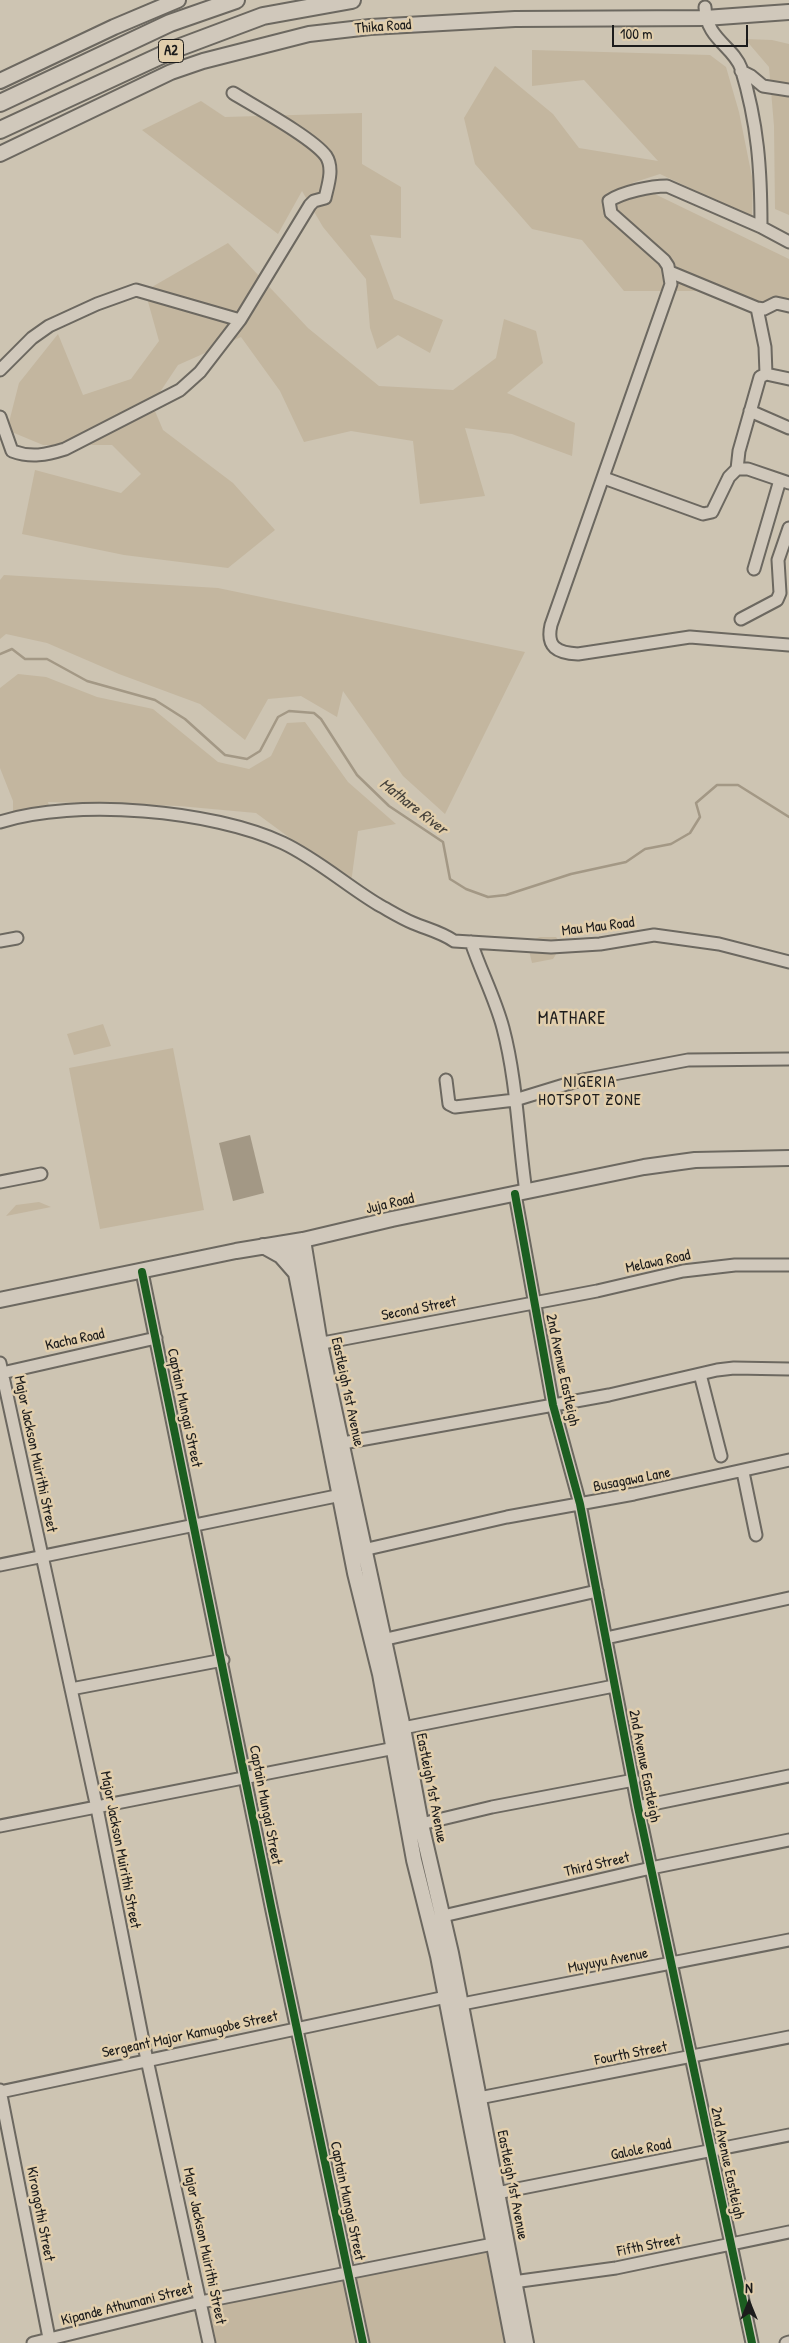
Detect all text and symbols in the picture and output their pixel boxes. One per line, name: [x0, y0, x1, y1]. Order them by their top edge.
scale bar: [614, 15, 750, 47]
street label: Thika Road: [354, 16, 412, 38]
text: 100 m: [620, 23, 653, 44]
road number: A2: [158, 40, 184, 62]
water label: Mathare River: [375, 775, 451, 839]
street label: Mau Mau Road: [561, 914, 635, 940]
district label: MATHARE: [537, 1008, 607, 1030]
district label: NIGERIA HOTSPOT ZONE: [537, 1073, 643, 1111]
street label: Juja Road: [364, 1190, 416, 1218]
street label: Melawa Road: [624, 1246, 692, 1278]
street label: Second Street: [380, 1293, 458, 1325]
street label: 2nd Avenue Eastleigh: [541, 1312, 583, 1428]
street label: Kacha Road: [44, 1325, 106, 1355]
street label: Eastleigh 1st Avenue: [327, 1336, 367, 1448]
street label: Captain Mungai Street: [163, 1347, 205, 1469]
street label: Major Jackson Muirithi Street: [10, 1374, 60, 1534]
street label: Busagawa Lane: [592, 1464, 672, 1496]
street label: 2nd Avenue Eastleigh: [624, 1708, 664, 1824]
street label: Eastleigh 1st Avenue: [412, 1732, 450, 1844]
street label: Captain Mungai Street: [245, 1744, 285, 1866]
street label: Major Jackson Muirithi Street: [96, 1770, 144, 1930]
street label: Third Street: [562, 1849, 632, 1881]
street label: Muyuyu Avenue: [566, 1944, 650, 1978]
street label: Sergeant Major Kamugobe Street: [100, 2008, 280, 2062]
street label: Fourth Street: [593, 2038, 669, 2070]
street label: 2nd Avenue Eastleigh: [706, 2105, 748, 2221]
street label: Eastleigh 1st Avenue: [493, 2129, 531, 2241]
street label: Galole Road: [609, 2135, 673, 2165]
street label: Captain Mungai Street: [326, 2140, 368, 2262]
street label: Kirongothi Street: [22, 2165, 58, 2263]
street label: Major Jackson Muirithi Street: [179, 2166, 229, 2326]
street label: Fifth Street: [616, 2231, 682, 2261]
north arrow: [724, 2278, 774, 2328]
text: N: [745, 2278, 753, 2297]
street label: Kipande Athumani Street: [59, 2280, 195, 2330]

